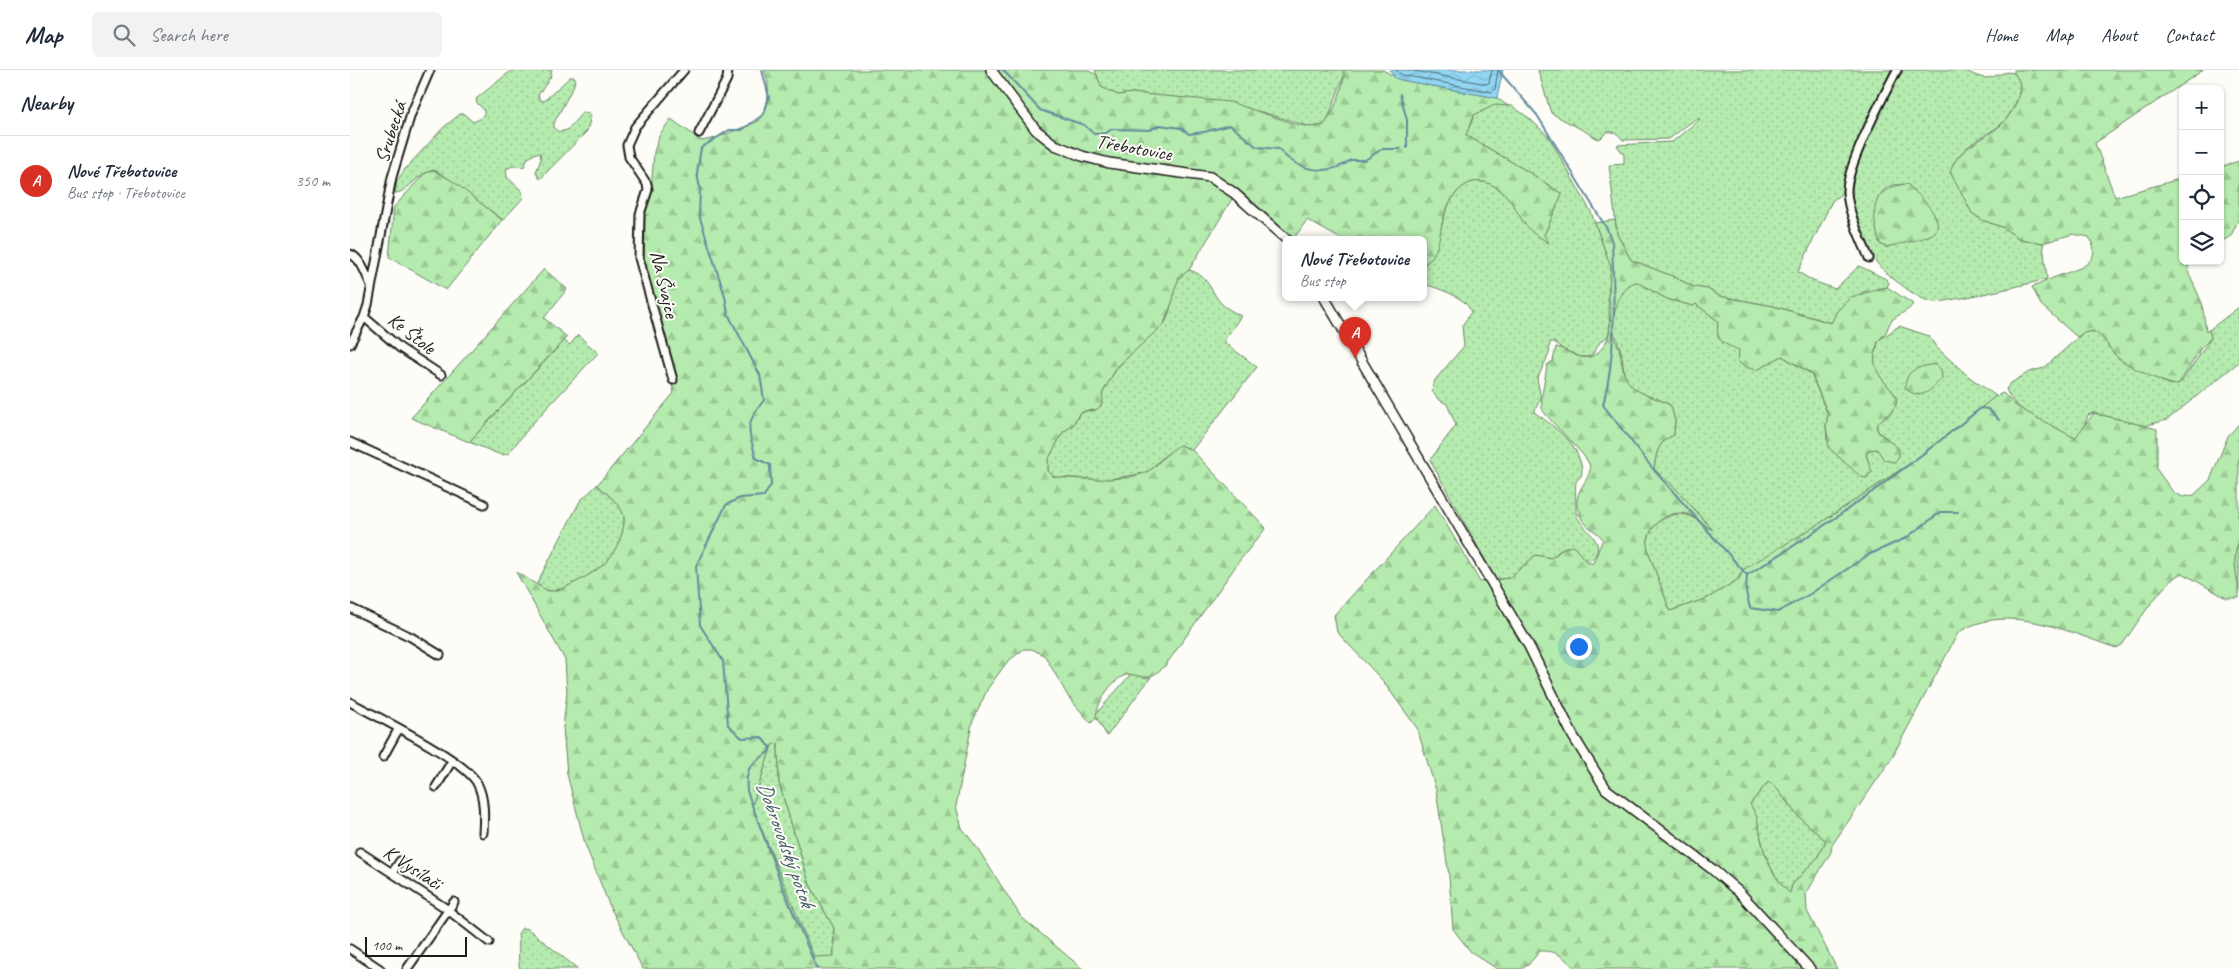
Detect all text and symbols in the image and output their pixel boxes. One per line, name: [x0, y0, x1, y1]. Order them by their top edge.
search box: [92, 12, 442, 57]
text: Map: [25, 20, 62, 50]
icon: search: [110, 21, 138, 49]
text: Search here: [150, 23, 228, 47]
text: Home: [1985, 24, 2018, 46]
text: Map: [2046, 24, 2073, 46]
text: About: [2101, 24, 2137, 46]
text: Contact: [2165, 24, 2214, 46]
map controls: [2179, 85, 2224, 265]
button: +: [2179, 85, 2224, 130]
text: Nearby: [20, 90, 73, 116]
street label: Srubecká: [369, 96, 413, 166]
street label: Třebotovice: [1094, 129, 1175, 167]
button: −: [2179, 130, 2224, 175]
text: Nové Třebotovice: [67, 159, 176, 183]
text: A: [32, 171, 40, 191]
text: 350 m: [296, 171, 330, 191]
button: locate: [2179, 175, 2224, 220]
text: Bus stop · Třebotovice: [67, 183, 185, 203]
button: layers: [2179, 220, 2224, 265]
popup: [1282, 236, 1427, 301]
text: Nové Třebotovice: [1300, 247, 1409, 271]
street label: Na Švajce: [645, 248, 685, 322]
text: Bus stop: [1300, 271, 1346, 291]
street label: Ke Štole: [383, 307, 442, 361]
pin: A: [1339, 317, 1371, 358]
your location: [1566, 634, 1592, 660]
water label: Dobrovodský potok: [751, 778, 822, 914]
street label: K Vysílači: [379, 839, 449, 897]
scale bar: [365, 934, 468, 957]
text: 100 m: [372, 937, 402, 954]

